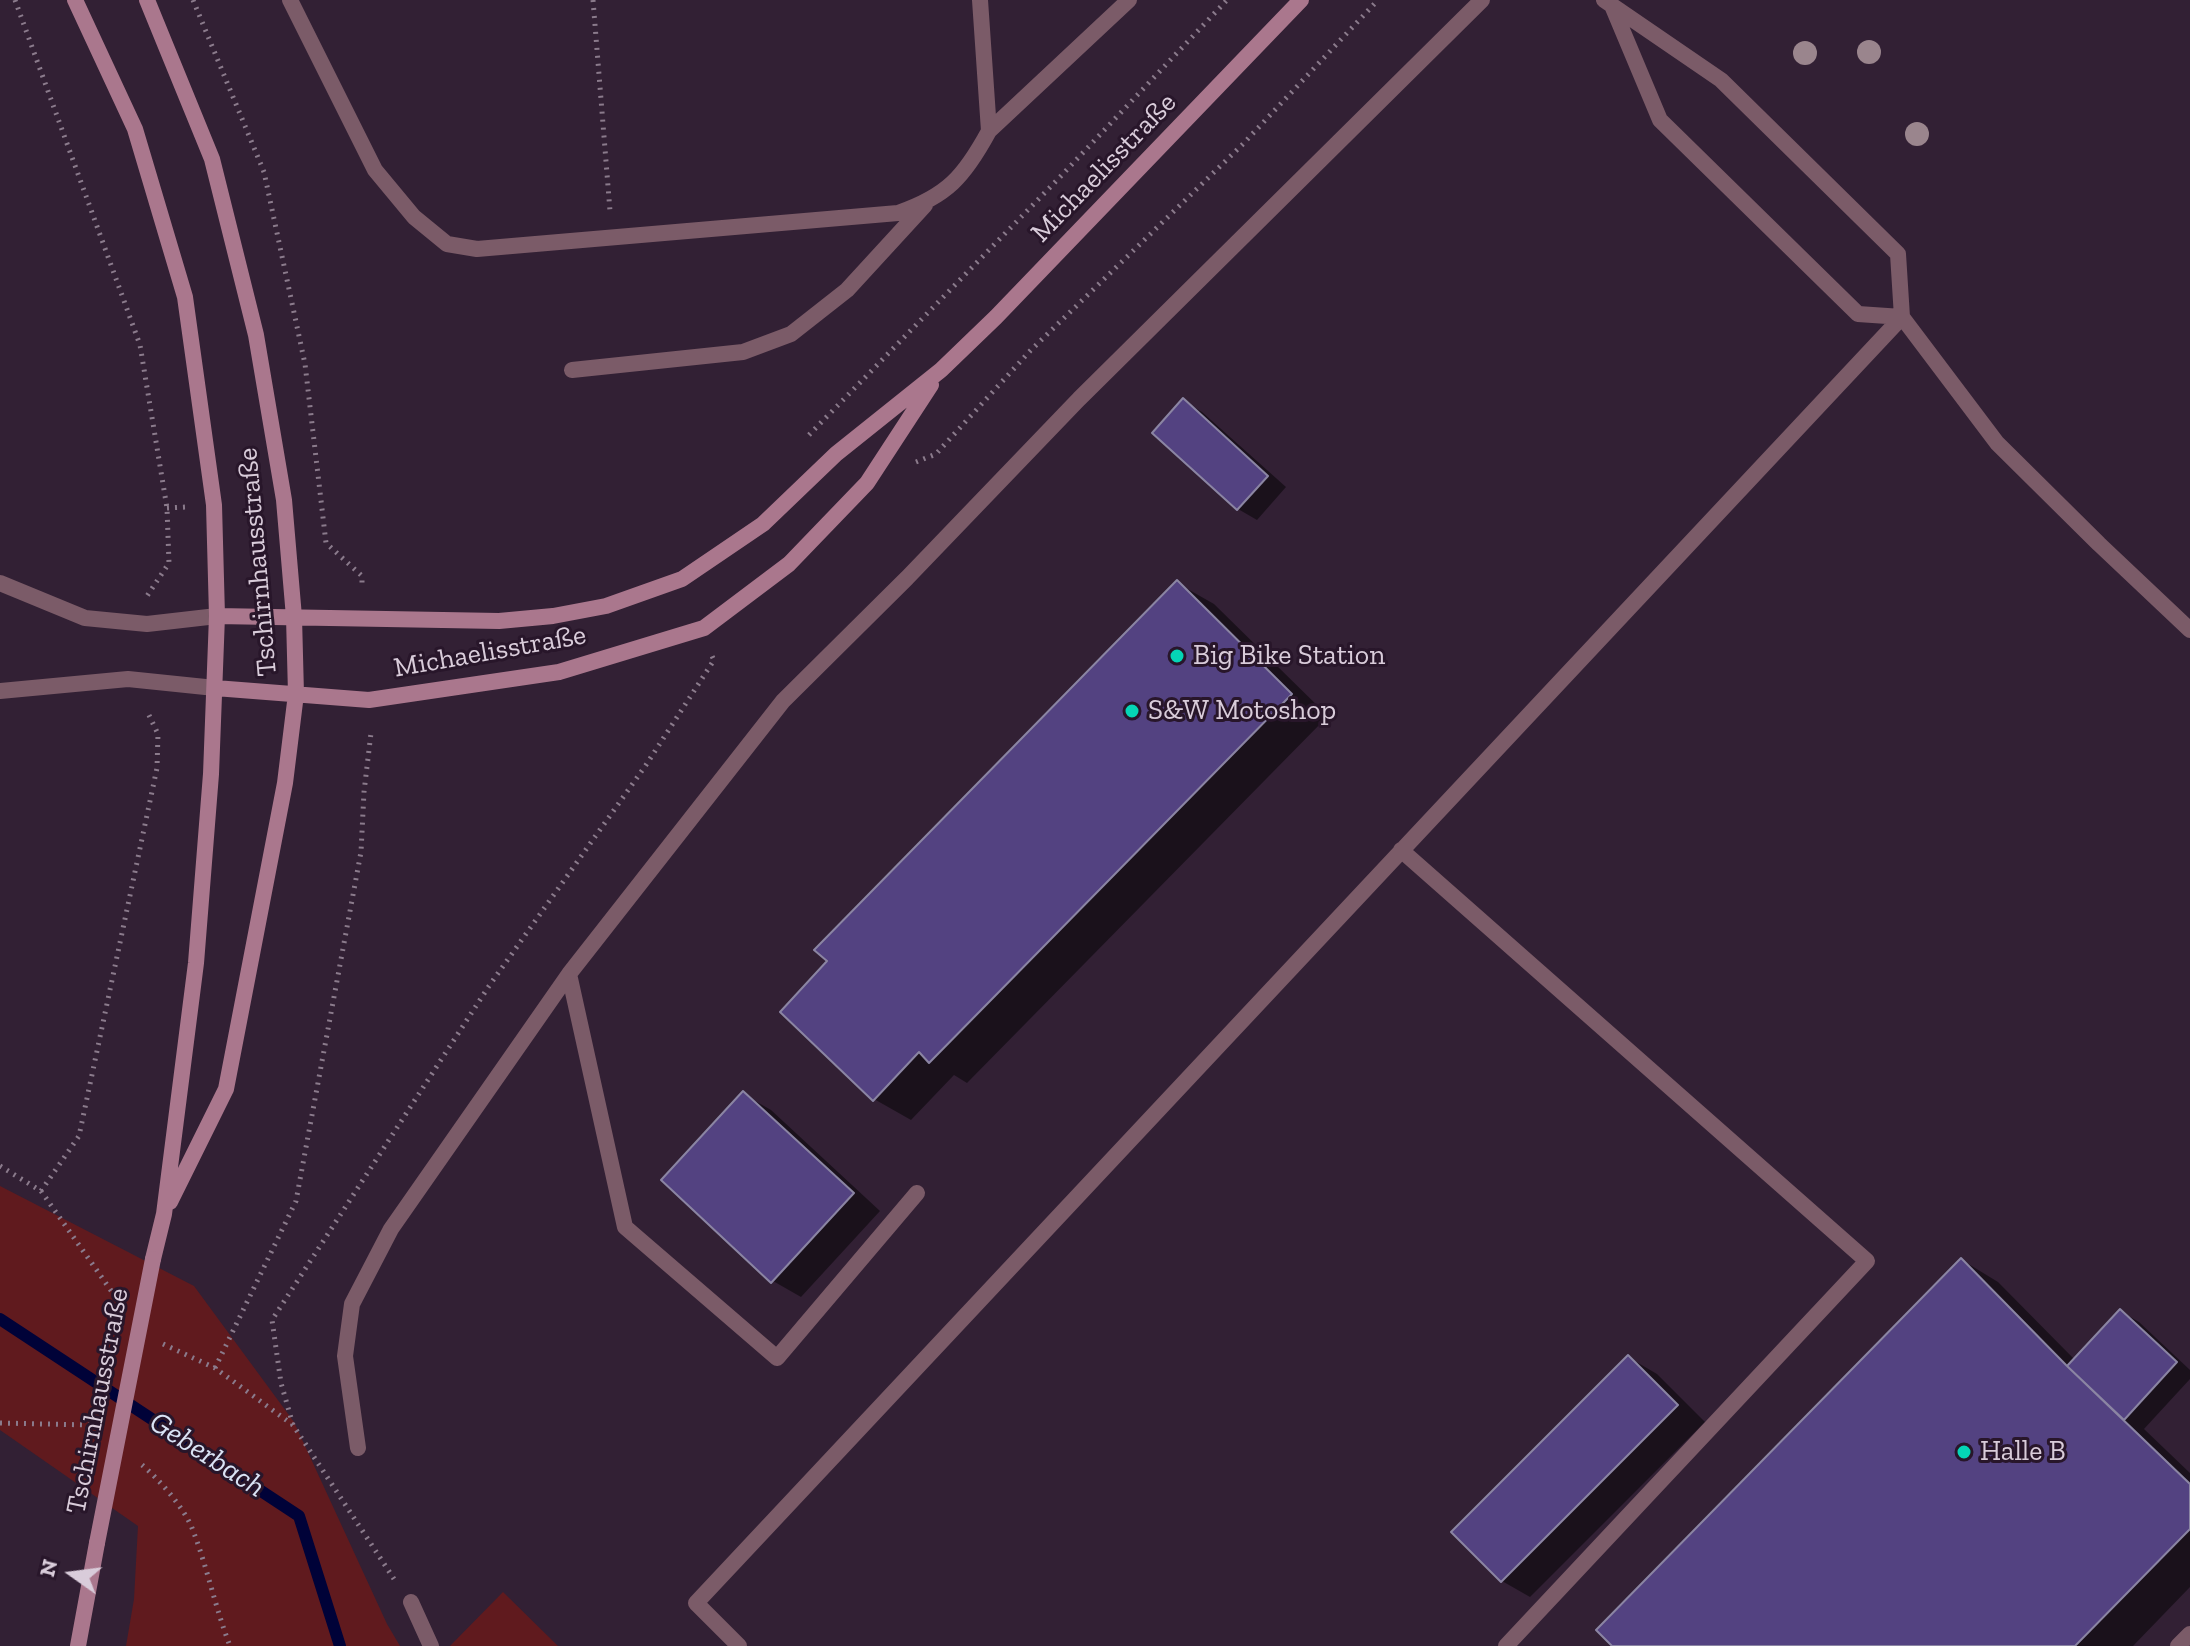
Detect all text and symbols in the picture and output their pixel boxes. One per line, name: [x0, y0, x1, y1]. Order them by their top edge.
street label: Michaelisstraße: [1024, 86, 1184, 250]
street label: Tschirnhausstraße: [231, 446, 285, 678]
street label: Michaelisstraße: [391, 619, 589, 685]
place label: Big Bike Station: [1193, 639, 1385, 673]
marker: Big Bike Station: [1168, 647, 1186, 665]
place label: S&W Motoshop: [1148, 694, 1336, 728]
marker: S&W Motoshop: [1123, 702, 1141, 720]
street label: Tschirnhausstraße: [60, 1285, 136, 1517]
water label: Geberbach: [142, 1404, 272, 1506]
place label: Halle B: [1980, 1435, 2066, 1469]
marker: Halle B: [1955, 1443, 1973, 1461]
north arrow: [32, 1534, 112, 1614]
text: N: [33, 1557, 63, 1579]

